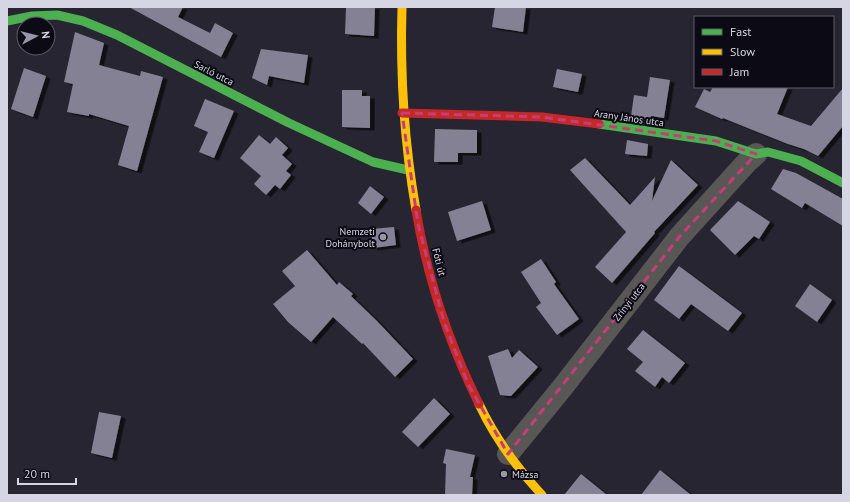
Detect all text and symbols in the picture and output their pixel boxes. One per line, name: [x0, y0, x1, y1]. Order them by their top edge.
north arrow: [16, 16, 56, 56]
legend: [694, 16, 834, 88]
text: Fast: [730, 24, 751, 39]
text: N: [39, 30, 53, 39]
text: Slow: [730, 44, 755, 59]
street label: Sarló utca: [192, 58, 236, 89]
text: Jam: [729, 64, 749, 79]
street label: Arany János utca: [593, 107, 665, 129]
place label: Nemzeti Dohánybolt: [325, 225, 376, 250]
marker: Nemzeti Dohánybolt: [378, 232, 388, 242]
street label: Fóti út: [429, 247, 449, 278]
street label: Zrínyi utca: [610, 280, 648, 324]
scale bar: [18, 460, 76, 486]
text: 20 m: [24, 466, 50, 481]
place label: Mázsa: [512, 468, 539, 481]
marker: Mázsa: [499, 469, 509, 479]

